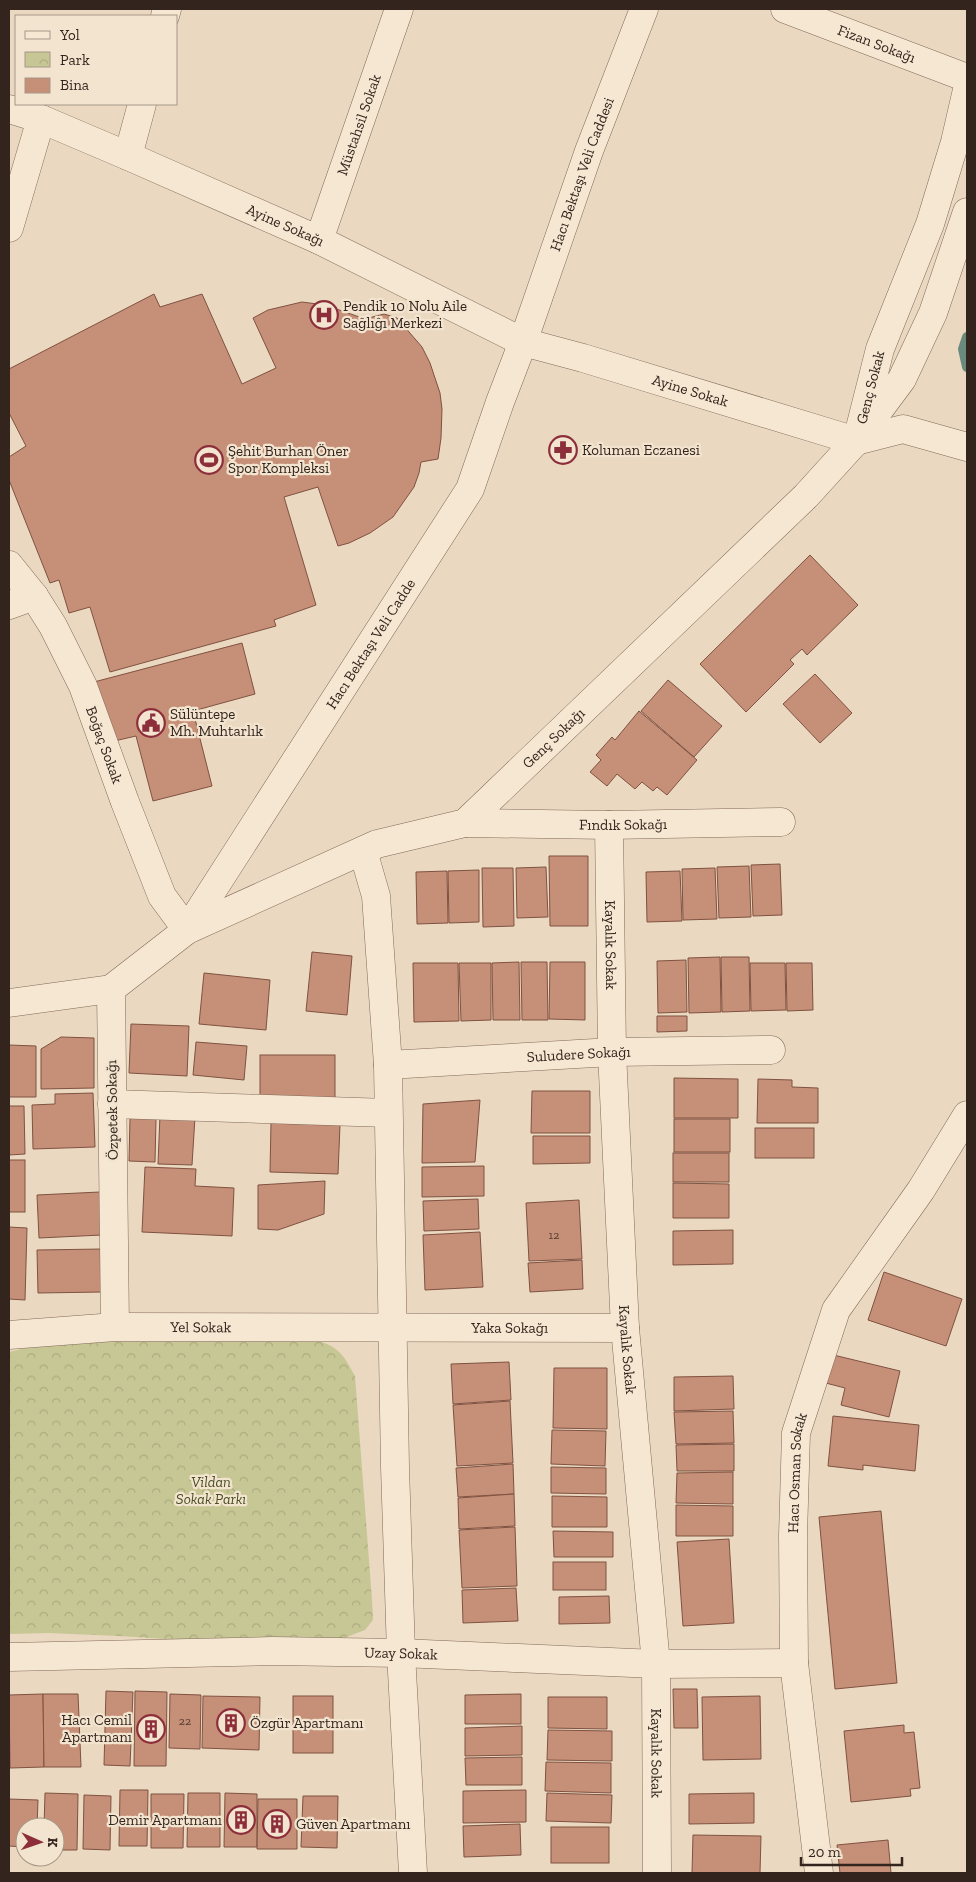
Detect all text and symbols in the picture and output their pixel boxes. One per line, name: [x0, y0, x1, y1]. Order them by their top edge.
legend: [15, 15, 178, 105]
street label: Fizan Sokağı: [835, 21, 918, 67]
text: Yol: [59, 26, 80, 44]
text: Park: [60, 51, 90, 69]
street label: Müstahsil Sokak: [333, 72, 385, 178]
text: Bina: [60, 76, 89, 94]
street label: Hacı Bektaşı Veli Caddesi: [546, 95, 618, 254]
street label: Ayine Sokağı: [244, 200, 327, 250]
place label: Pendik 10 Nolu Aile Sağlığı Merkezi: [343, 297, 467, 332]
hospital icon: Pendik 10 Nolu Aile Sağlığı Merkezi: [309, 300, 339, 330]
street label: Genç Sokak: [852, 349, 888, 426]
street label: Ayine Sokak: [650, 371, 731, 411]
pharmacy icon: Koluman Eczanesi: [548, 435, 578, 465]
place label: Koluman Eczanesi: [582, 441, 700, 459]
place label: Şehit Burhan Öner Spor Kompleksi: [228, 442, 349, 477]
sports icon: Şehit Burhan Öner Spor Kompleksi: [194, 445, 224, 475]
street label: Hacı Bektaşı Veli Cadde: [322, 575, 419, 712]
street label: Boğaç Sokak: [82, 704, 127, 786]
street label: Genç Sokağı: [519, 704, 589, 772]
place label: Sülüntepe Mh. Muhtarlık: [170, 705, 263, 740]
public building icon: Sülüntepe Mh. Muhtarlık: [136, 708, 166, 738]
street label: Fındık Sokağı: [579, 815, 667, 834]
street label: Kayalık Sokak: [601, 900, 620, 990]
street label: Suludere Sokağı: [526, 1043, 631, 1066]
street label: Özpetek Sokağı: [102, 1060, 122, 1160]
house number: 12: [549, 1228, 559, 1242]
street label: Kayalık Sokak: [615, 1305, 640, 1395]
street label: Yel Sokak: [169, 1318, 231, 1336]
street label: Yaka Sokağı: [470, 1319, 548, 1337]
street label: Hacı Osman Sokak: [784, 1410, 811, 1533]
park label: Vildan Sokak Parkı: [176, 1473, 246, 1508]
street label: Uzay Sokak: [364, 1643, 438, 1664]
building icon: Özgür Apartmanı: [216, 1708, 246, 1738]
street label: Kayalık Sokak: [647, 1708, 666, 1798]
place label: Hacı Cemil Apartmanı: [61, 1711, 132, 1746]
building icon: Hacı Cemil Apartmanı: [136, 1714, 166, 1744]
house number: 22: [179, 1714, 191, 1728]
place label: Özgür Apartmanı: [250, 1714, 364, 1732]
building icon: Demir Apartmanı: [226, 1805, 256, 1835]
building icon: Güven Apartmanı: [262, 1809, 292, 1839]
place label: Demir Apartmanı: [108, 1811, 222, 1829]
place label: Güven Apartmanı: [296, 1815, 411, 1833]
north arrow: [15, 1817, 65, 1867]
scale bar: [801, 1834, 902, 1866]
text: K: [44, 1837, 61, 1848]
text: 20 m: [808, 1843, 841, 1861]

